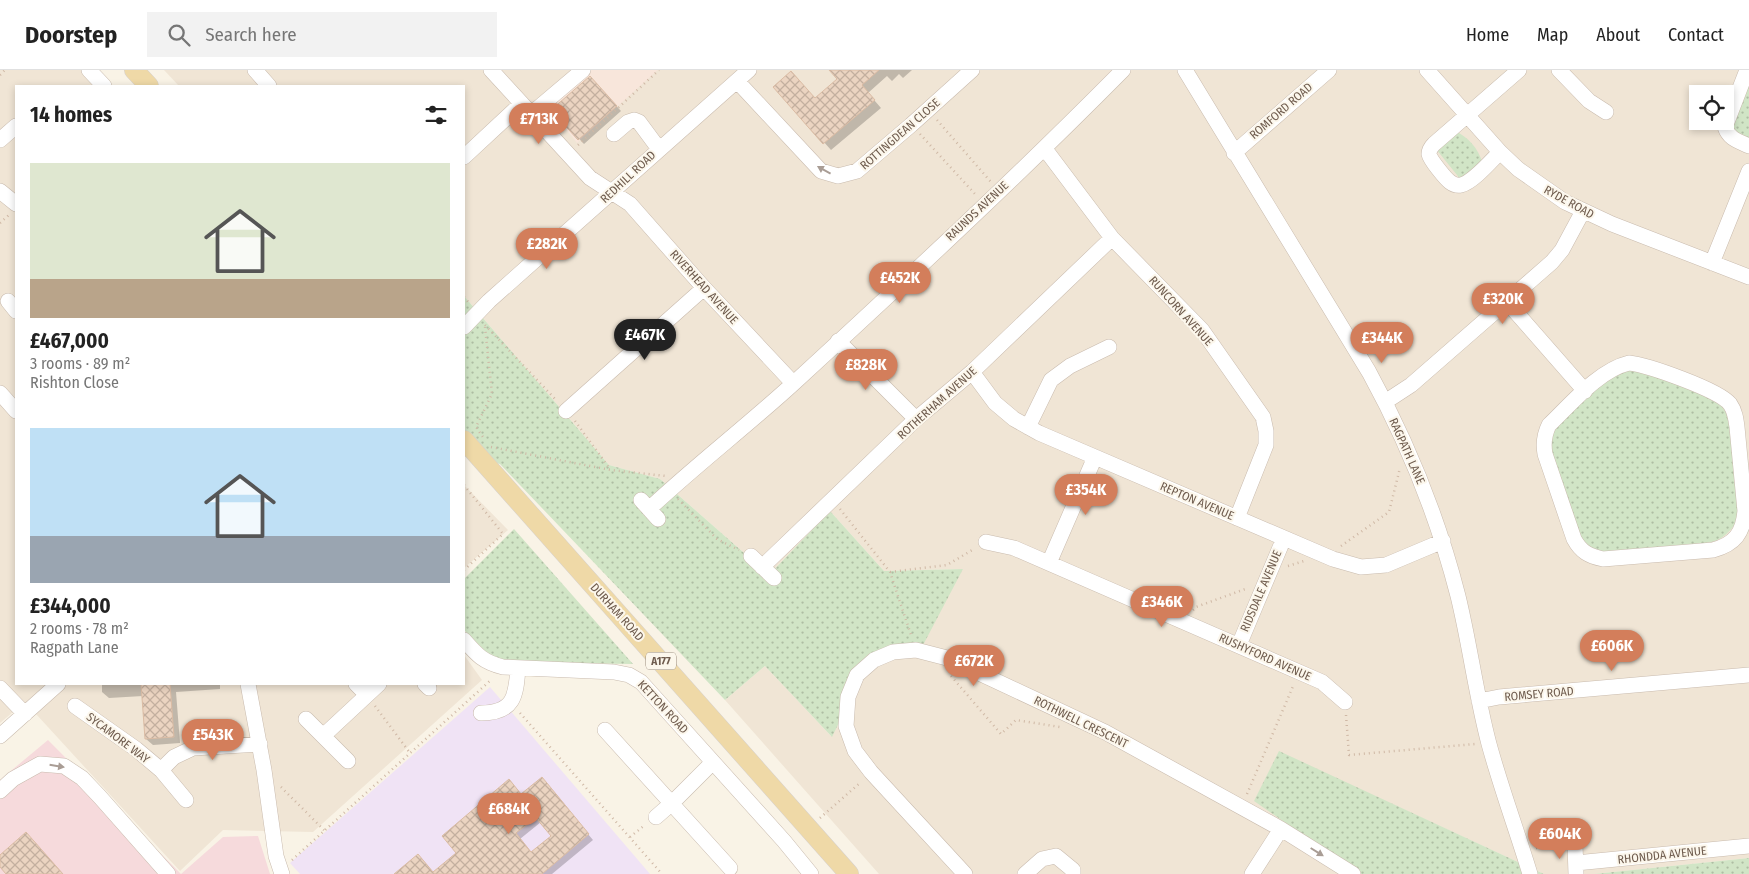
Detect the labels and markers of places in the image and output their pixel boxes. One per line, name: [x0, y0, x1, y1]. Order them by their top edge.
pin: £713K: [504, 102, 574, 145]
pin: £282K: [512, 228, 582, 270]
pin: £452K: [865, 262, 935, 304]
pin: £320K: [1468, 282, 1538, 325]
pin: £467K: [610, 318, 680, 361]
pin: £344K: [1347, 322, 1417, 364]
pin: £828K: [831, 348, 901, 391]
pin: £354K: [1051, 474, 1121, 516]
pin: £346K: [1127, 586, 1197, 628]
pin: £606K: [1577, 630, 1647, 672]
pin: £672K: [939, 644, 1009, 687]
pin: £543K: [178, 718, 248, 761]
pin: £684K: [474, 792, 544, 835]
pin: £604K: [1525, 818, 1595, 860]

